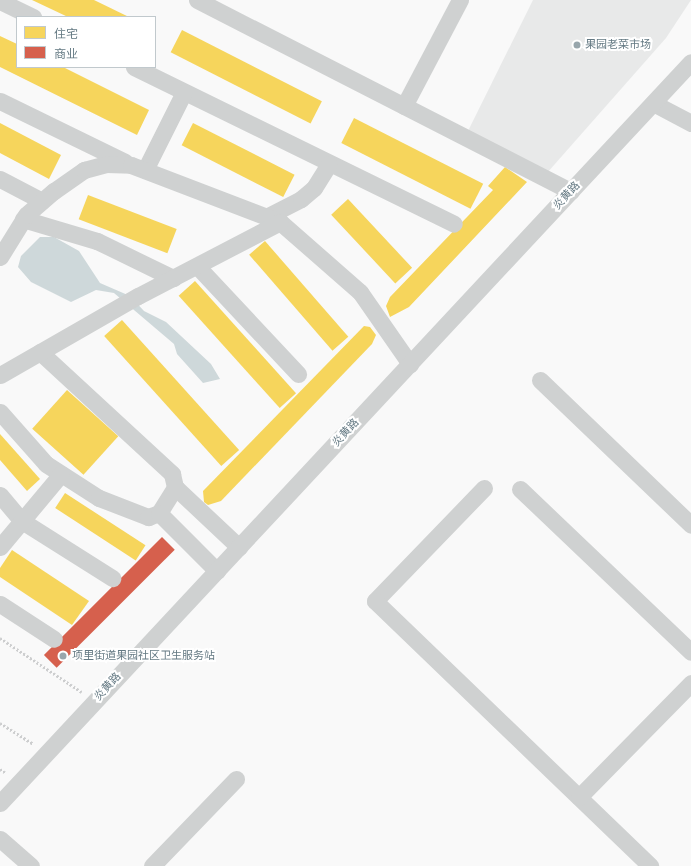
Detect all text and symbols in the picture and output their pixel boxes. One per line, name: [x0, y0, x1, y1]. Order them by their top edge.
legend: [16, 16, 156, 68]
text: 住宅: [54, 27, 78, 41]
place label: 果园老菜市场: [585, 38, 651, 52]
marker: 果园老菜市场: [572, 40, 582, 50]
text: 商业: [54, 47, 78, 61]
street label: 炎黄路: [551, 179, 583, 213]
street label: 炎黄路: [330, 416, 362, 450]
place label: 项里街道果园社区卫生服务站: [72, 649, 215, 663]
marker: 项里街道果园社区卫生服务站: [57, 650, 69, 662]
street label: 炎黄路: [92, 670, 124, 704]

